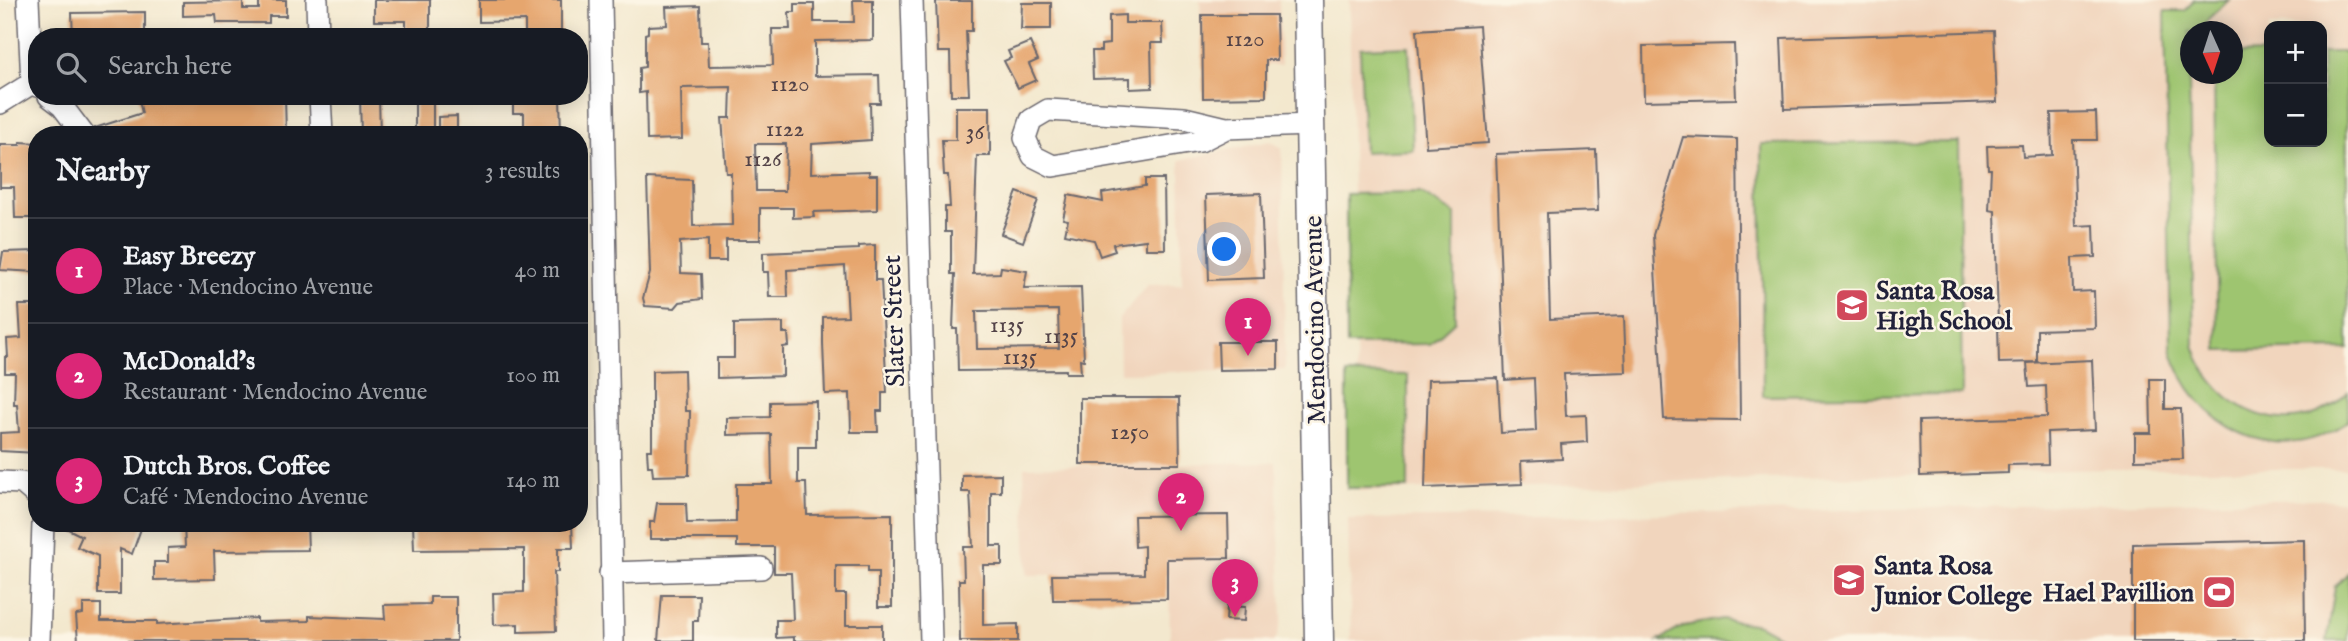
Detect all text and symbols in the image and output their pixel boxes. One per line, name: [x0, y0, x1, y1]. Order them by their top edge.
north arrow: [2180, 21, 2243, 84]
map controls: [2264, 21, 2327, 147]
button: +: [2264, 21, 2327, 84]
house number: 1120: [1225, 25, 1265, 54]
search box: [28, 28, 588, 105]
icon: search: [52, 48, 90, 86]
text: Search here: [108, 50, 232, 83]
house number: 1120: [770, 70, 810, 99]
button: −: [2264, 84, 2327, 147]
house number: 1122: [766, 115, 804, 144]
house number: 36: [966, 118, 985, 147]
house number: 1126: [744, 145, 783, 174]
text: Nearby: [56, 153, 149, 191]
text: 3 results: [485, 157, 560, 186]
street label: Mendocino Avenue: [1297, 215, 1334, 425]
your location: [1207, 232, 1241, 266]
text: Easy Breezy: [123, 240, 255, 273]
street label: Slater Street: [876, 254, 913, 388]
text: 1: [75, 256, 83, 285]
text: 40 m: [515, 256, 560, 285]
text: Place · Mendocino Avenue: [123, 273, 373, 302]
place label: Santa Rosa High School: [1876, 275, 2013, 338]
school or university icon: Santa Rosa High School: [1833, 286, 1871, 324]
pin: 1: [1225, 298, 1271, 356]
house number: 1135: [990, 311, 1024, 340]
house number: 1135: [1044, 322, 1078, 351]
house number: 1135: [1003, 343, 1037, 372]
text: McDonald's: [123, 345, 255, 378]
text: 2: [74, 361, 84, 390]
text: 100 m: [506, 361, 560, 390]
text: Restaurant · Mendocino Avenue: [123, 378, 427, 407]
house number: 1250: [1111, 418, 1149, 447]
text: Dutch Bros. Coffee: [123, 450, 330, 483]
text: 3: [75, 466, 83, 495]
text: 140 m: [506, 466, 560, 495]
pin: 2: [1158, 473, 1204, 531]
text: Café · Mendocino Avenue: [123, 483, 368, 512]
place label: Santa Rosa Junior College: [1871, 550, 2032, 613]
pin: 3: [1212, 559, 1258, 617]
school or university icon: Santa Rosa Junior College: [1830, 561, 1868, 599]
sports icon: Hael Pavillion: [2200, 573, 2238, 611]
place label: Hael Pavillion: [2043, 577, 2194, 610]

